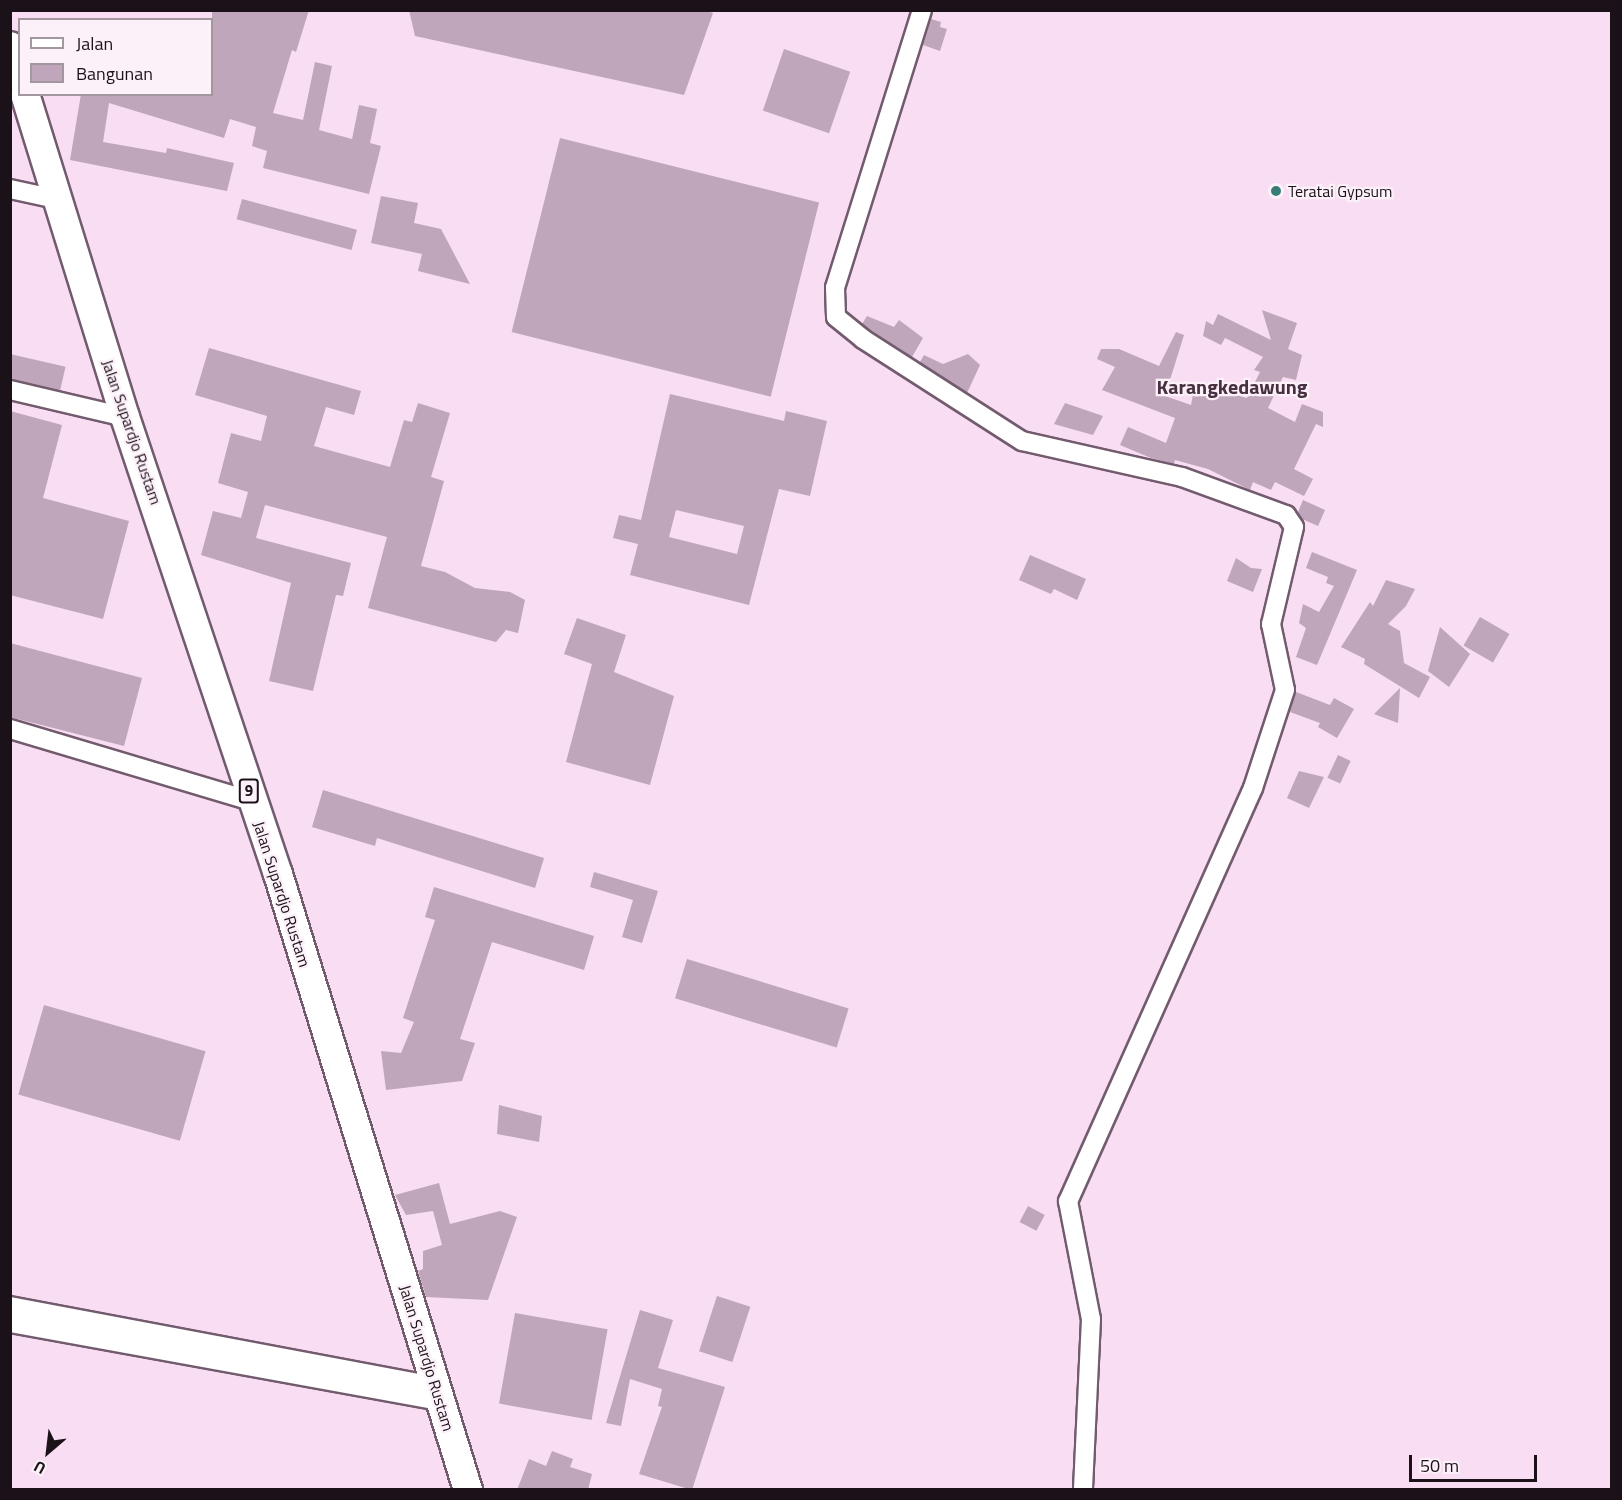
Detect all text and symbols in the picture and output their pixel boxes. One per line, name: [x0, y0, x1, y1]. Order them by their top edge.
legend: [18, 18, 213, 96]
text: Jalan: [76, 30, 113, 57]
text: Bangunan: [76, 60, 153, 87]
place label: Teratai Gypsum: [1288, 181, 1392, 201]
marker: Teratai Gypsum: [1269, 184, 1283, 198]
street label: Jalan Supardjo Rustam: [98, 357, 166, 507]
district label: Karangkedawung: [1156, 374, 1308, 398]
road number: 9: [238, 779, 260, 803]
street label: Jalan Supardjo Rustam: [249, 819, 315, 969]
street label: Jalan Supardjo Rustam: [396, 1282, 458, 1434]
north arrow: [18, 1422, 78, 1482]
scale bar: [1412, 1443, 1540, 1481]
text: 50 m: [1420, 1452, 1459, 1479]
text: U: [29, 1455, 50, 1481]

